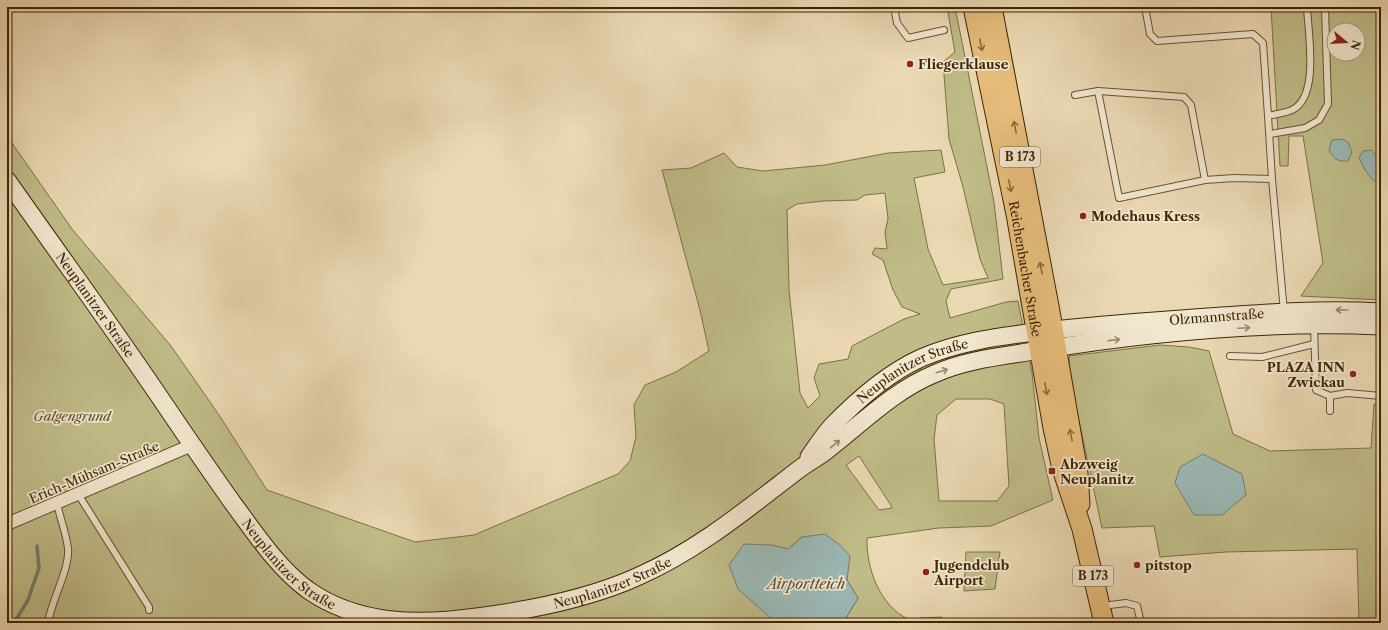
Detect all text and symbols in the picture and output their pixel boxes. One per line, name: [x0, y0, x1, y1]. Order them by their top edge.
north arrow: [1326, 22, 1366, 62]
one-way arrow: [977, 38, 985, 51]
text: N: [1347, 38, 1364, 52]
place label: Fliegerklause: [918, 56, 1009, 72]
marker: Fliegerklause: [905, 59, 915, 69]
one-way arrow: [1010, 120, 1018, 133]
road number: B 173: [1000, 147, 1040, 167]
one-way arrow: [1006, 179, 1014, 192]
street label: Reichenbacher Straße: [1005, 199, 1045, 338]
place label: Modehaus Kress: [1091, 208, 1200, 224]
marker: Modehaus Kress: [1078, 211, 1088, 221]
street label: Neuplanitzer Straße: [53, 249, 138, 360]
one-way arrow: [1037, 262, 1045, 275]
street label: Olzmannstraße: [1169, 305, 1265, 328]
one-way arrow: [1336, 306, 1349, 314]
one-way arrow: [1237, 325, 1250, 332]
street label: Neuplanitzer Straße: [853, 335, 970, 407]
one-way arrow: [1107, 336, 1120, 343]
place label: PLAZA INN Zwickau: [1267, 359, 1345, 390]
one-way arrow: [935, 367, 948, 374]
marker: PLAZA INN Zwickau: [1348, 369, 1358, 379]
one-way arrow: [1042, 382, 1050, 395]
park label: Galgengrund: [33, 408, 112, 424]
one-way arrow: [1066, 429, 1074, 442]
street label: Erich-Mühsam-Straße: [27, 437, 161, 507]
one-way arrow: [830, 439, 840, 448]
place label: Abzweig Neuplanitz: [1059, 456, 1134, 487]
marker: Abzweig Neuplanitz: [1047, 466, 1057, 476]
street label: Neuplanitzer Straße: [239, 516, 338, 612]
street label: Neuplanitzer Straße: [552, 553, 674, 612]
place label: Jugendclub Airport: [932, 557, 1009, 588]
place label: pitstop: [1145, 557, 1192, 573]
marker: pitstop: [1132, 560, 1142, 570]
road number: B 173: [1073, 566, 1113, 586]
marker: Jugendclub Airport: [921, 567, 931, 577]
water label: Airportteich: [765, 575, 845, 593]

